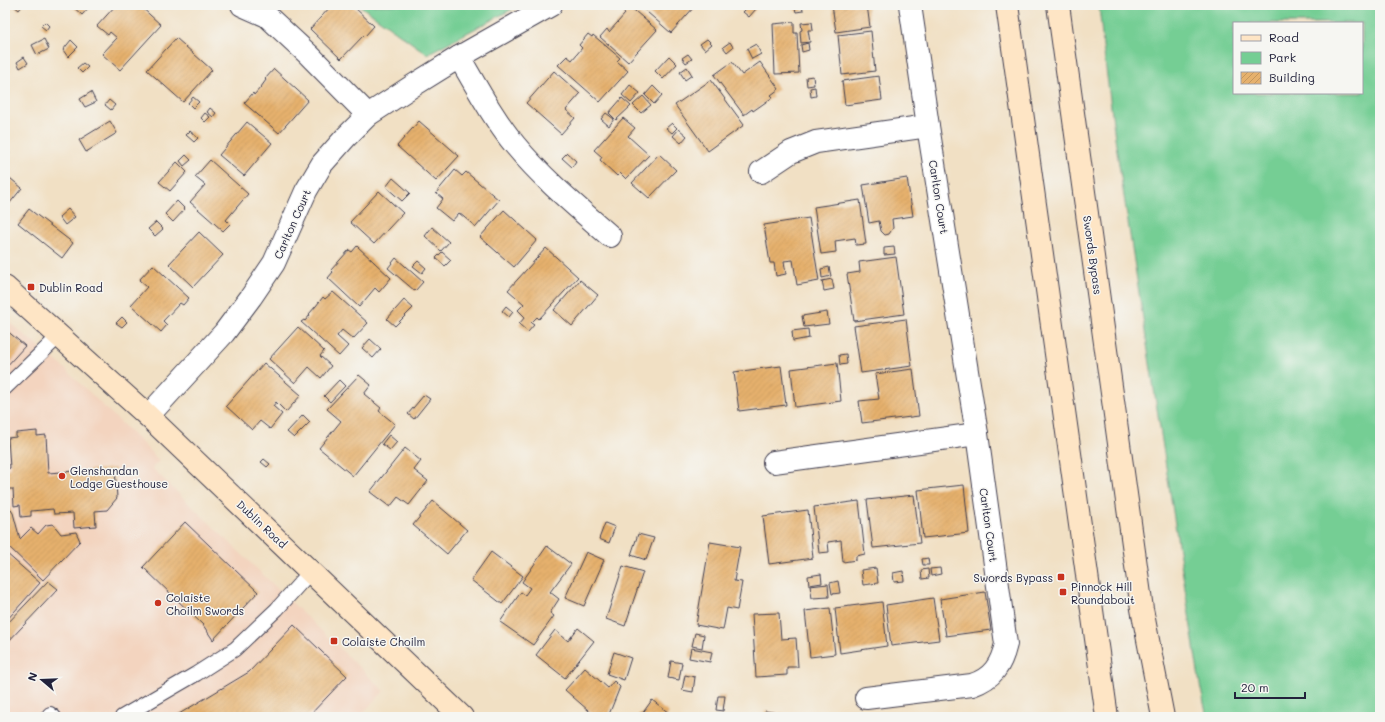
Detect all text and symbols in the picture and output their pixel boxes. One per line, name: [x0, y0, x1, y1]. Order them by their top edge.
legend: [1233, 22, 1363, 94]
text: Road: [1269, 29, 1299, 45]
text: Park: [1269, 49, 1296, 65]
text: Building: [1269, 69, 1315, 85]
street label: Carlton Court: [926, 159, 952, 235]
street label: Carlton Court: [270, 187, 314, 261]
street label: Swords Bypass: [1080, 215, 1106, 295]
place label: Dublin Road: [39, 280, 103, 295]
marker: Dublin Road: [26, 282, 36, 292]
place label: Glenshandan Lodge Guesthouse: [70, 463, 168, 491]
marker: Glenshandan Lodge Guesthouse: [57, 471, 67, 481]
street label: Carlton Court: [976, 487, 1002, 563]
street label: Dublin Road: [234, 497, 290, 551]
place label: Swords Bypass: [973, 570, 1053, 585]
marker: Swords Bypass: [1056, 572, 1066, 582]
place label: Pinnock Hill Roundabout: [1071, 579, 1135, 607]
marker: Pinnock Hill Roundabout: [1058, 587, 1068, 597]
place label: Colaiste Choilm Swords: [166, 590, 244, 618]
marker: Colaiste Choilm Swords: [153, 598, 163, 608]
place label: Colaiste Choilm: [342, 634, 425, 649]
marker: Colaiste Choilm: [329, 636, 339, 646]
north arrow: [22, 660, 62, 700]
text: N: [24, 670, 41, 683]
scale bar: [1235, 674, 1305, 700]
text: 20 m: [1241, 679, 1269, 695]

